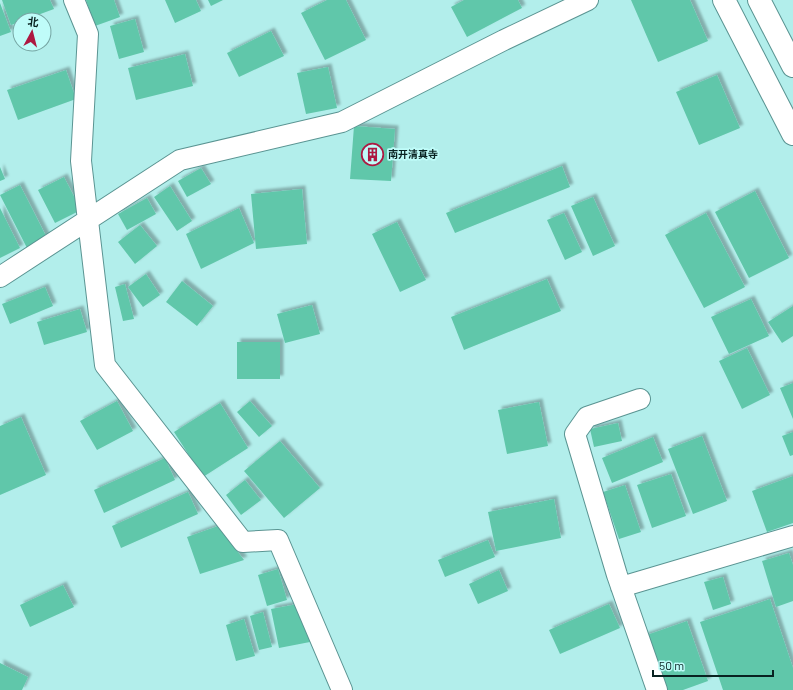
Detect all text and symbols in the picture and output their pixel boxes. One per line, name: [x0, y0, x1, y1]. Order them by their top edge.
north arrow: [12, 12, 52, 52]
text: 北: [27, 14, 40, 29]
building icon: 南开清真寺: [359, 141, 385, 167]
place label: 南开清真寺: [388, 148, 438, 160]
scale bar: [653, 652, 773, 678]
text: 50 m: [659, 658, 684, 672]

